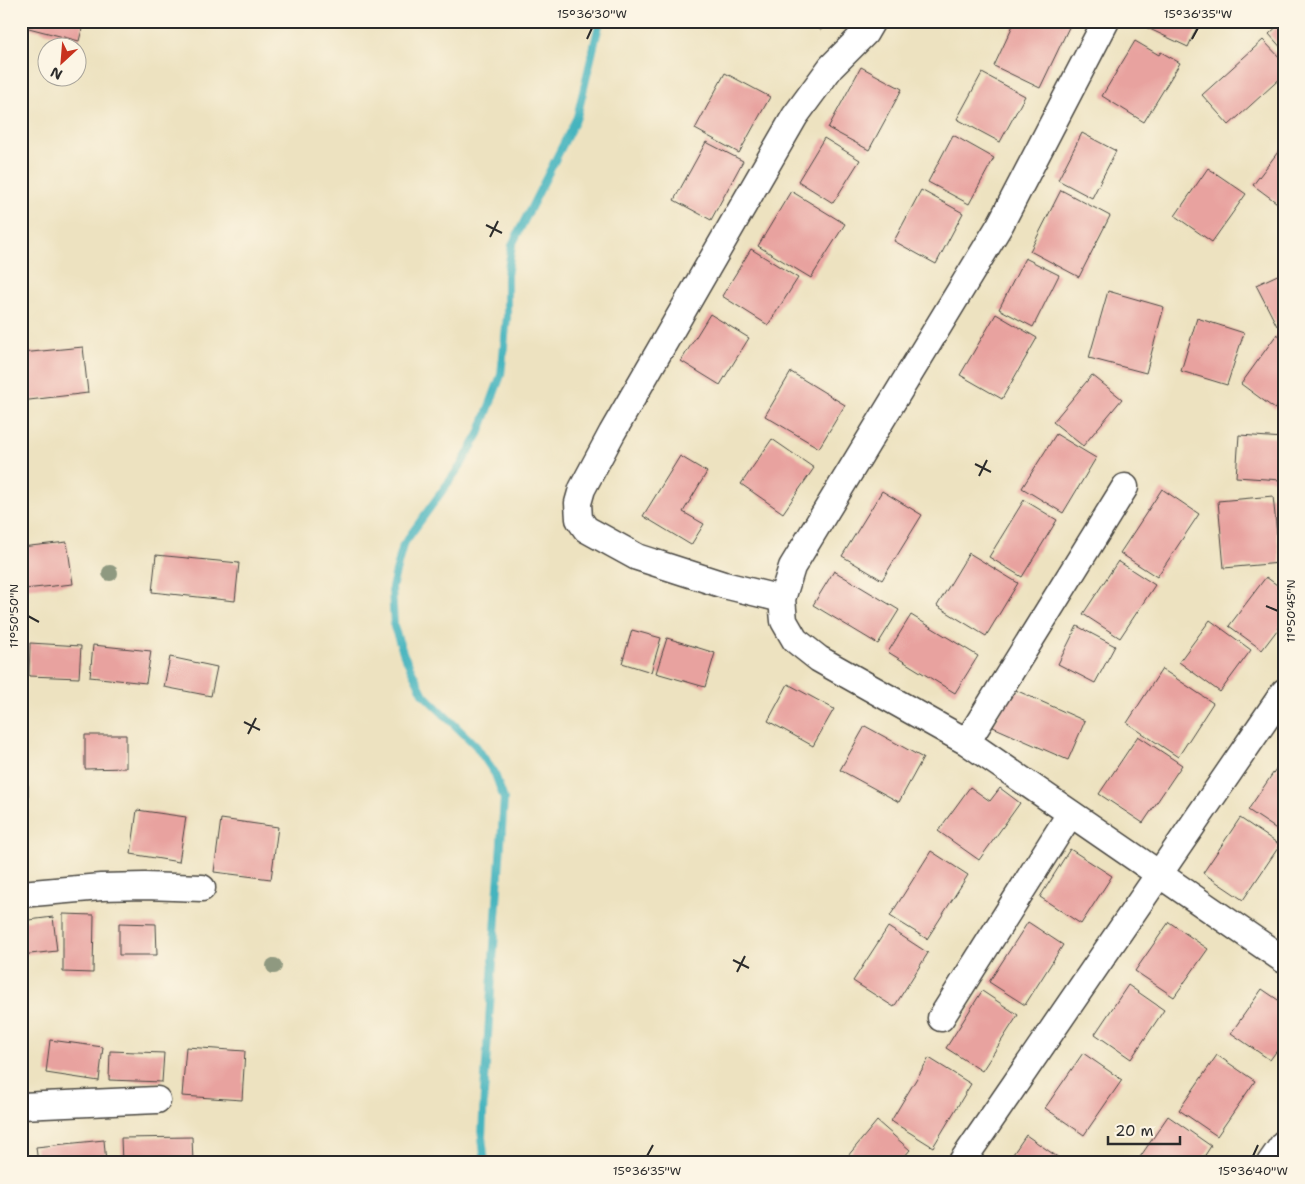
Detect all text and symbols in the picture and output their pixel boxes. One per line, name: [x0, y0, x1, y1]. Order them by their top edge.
text: 15°36'30"W: [557, 6, 627, 22]
text: 15°36'35"W: [1164, 6, 1232, 22]
north arrow: [38, 38, 88, 88]
text: N: [47, 63, 65, 84]
text: 11°50'45"N: [1283, 579, 1299, 643]
text: 11°50'50"N: [6, 584, 22, 648]
scale bar: [1108, 1114, 1180, 1146]
text: 20 m: [1115, 1121, 1154, 1141]
text: 15°36'35"W: [613, 1163, 681, 1179]
text: 15°36'40"W: [1218, 1163, 1288, 1179]

